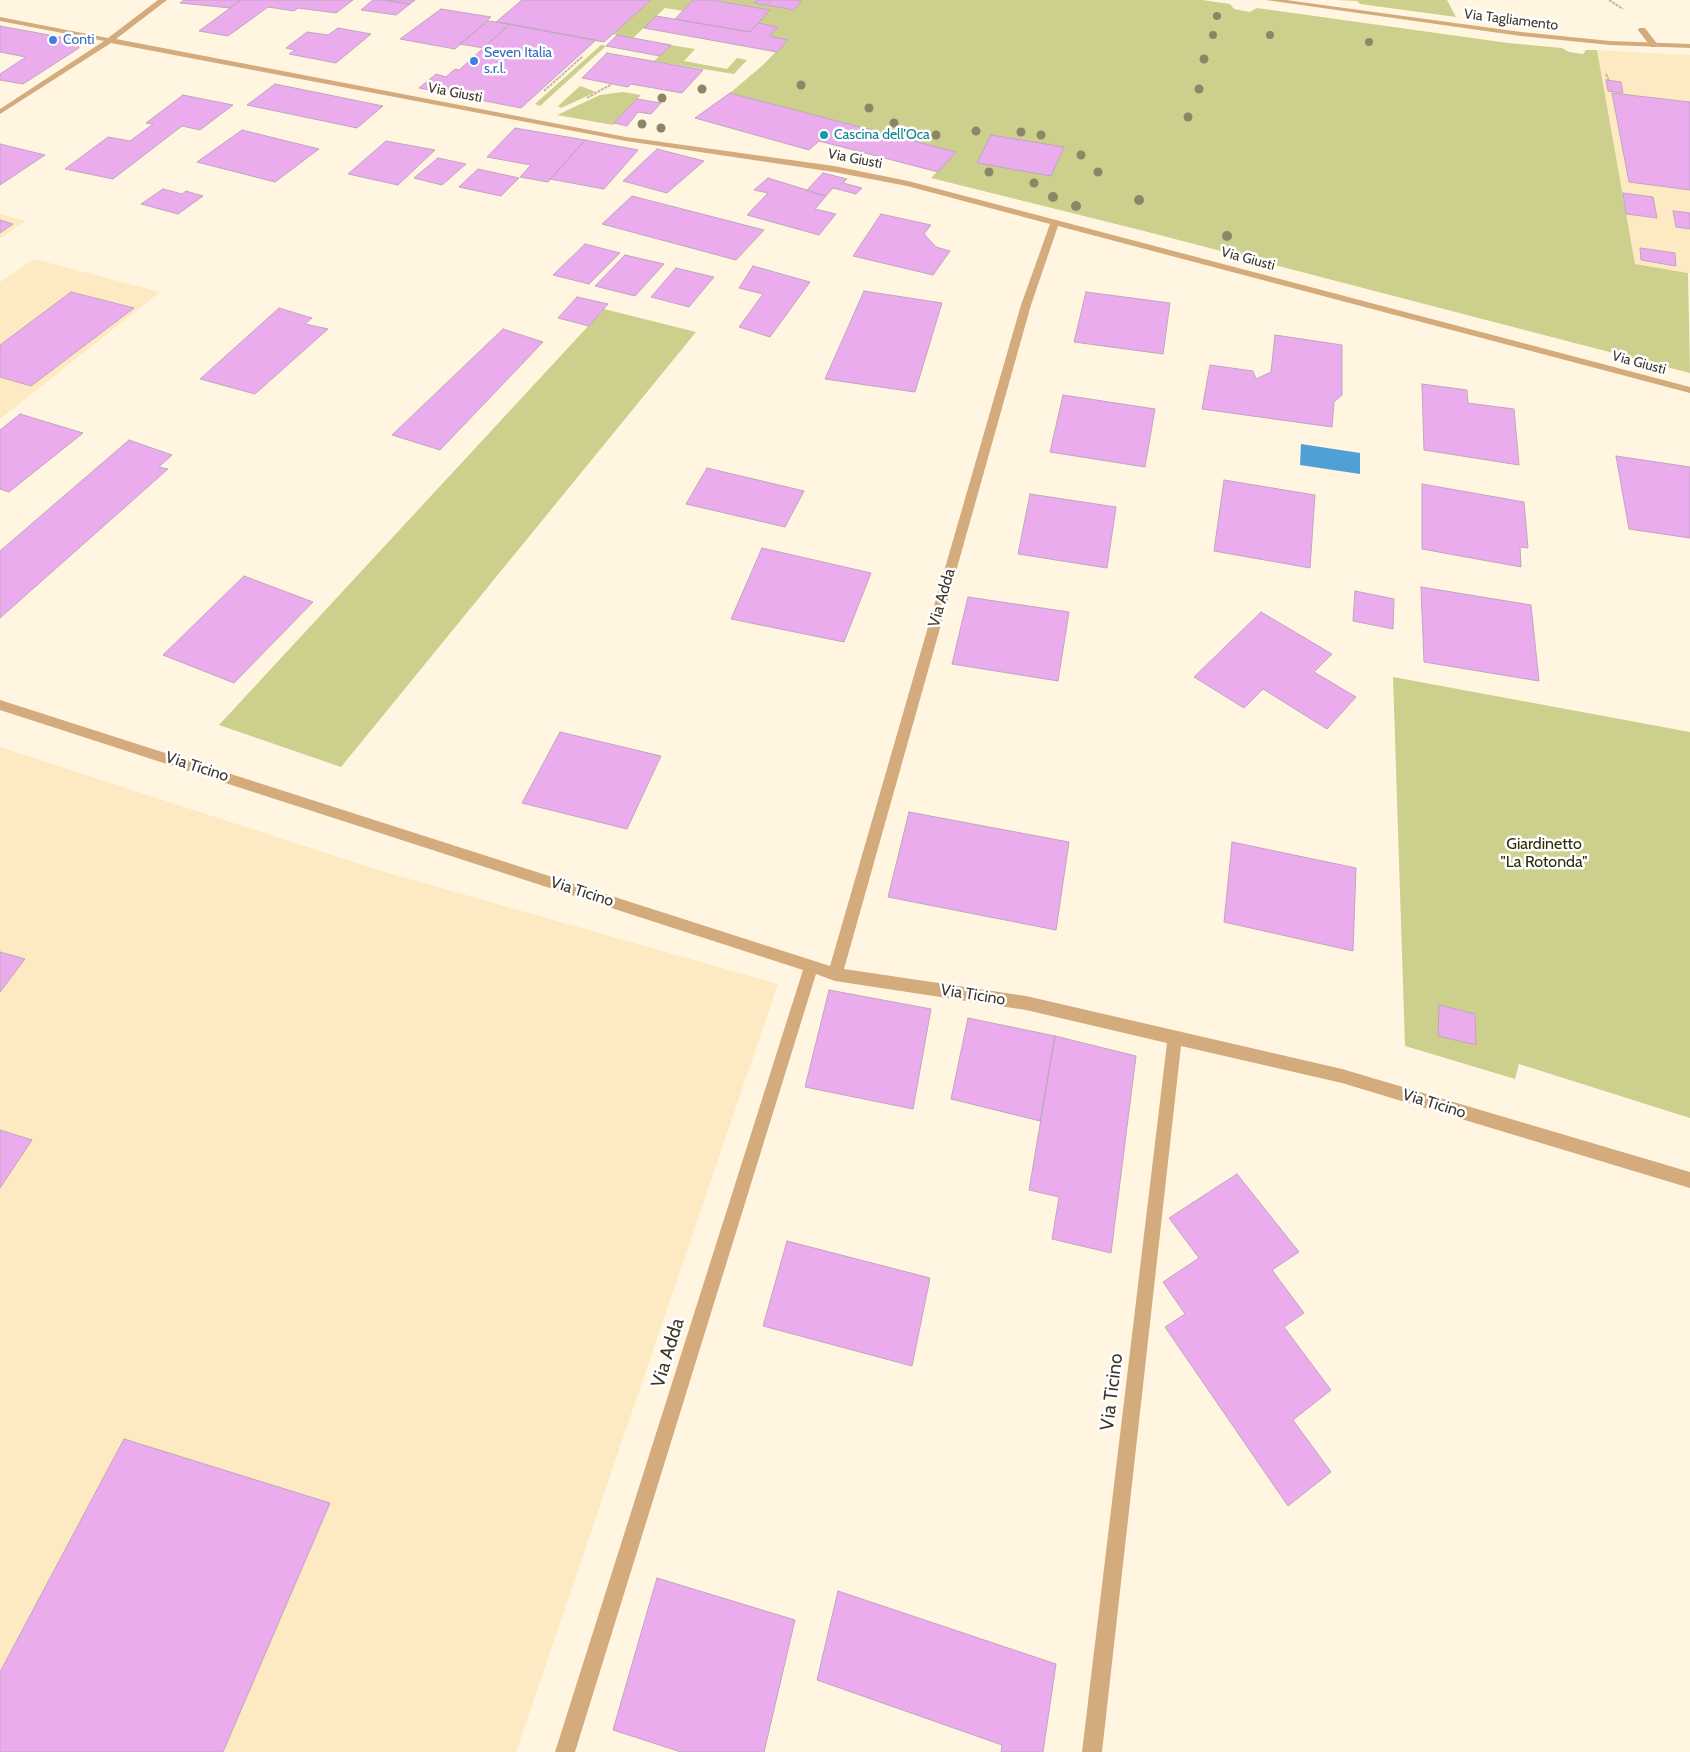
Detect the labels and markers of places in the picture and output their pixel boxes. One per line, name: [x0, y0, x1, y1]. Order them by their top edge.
place label: Conti: [63, 32, 95, 48]
marker: Conti: [47, 34, 59, 46]
place label: Seven Italia s.r.l.: [484, 45, 552, 78]
marker: Seven Italia s.r.l.: [468, 55, 480, 67]
place label: Cascina dell'Oca: [834, 127, 930, 143]
marker: Cascina dell'Oca: [818, 129, 830, 141]

